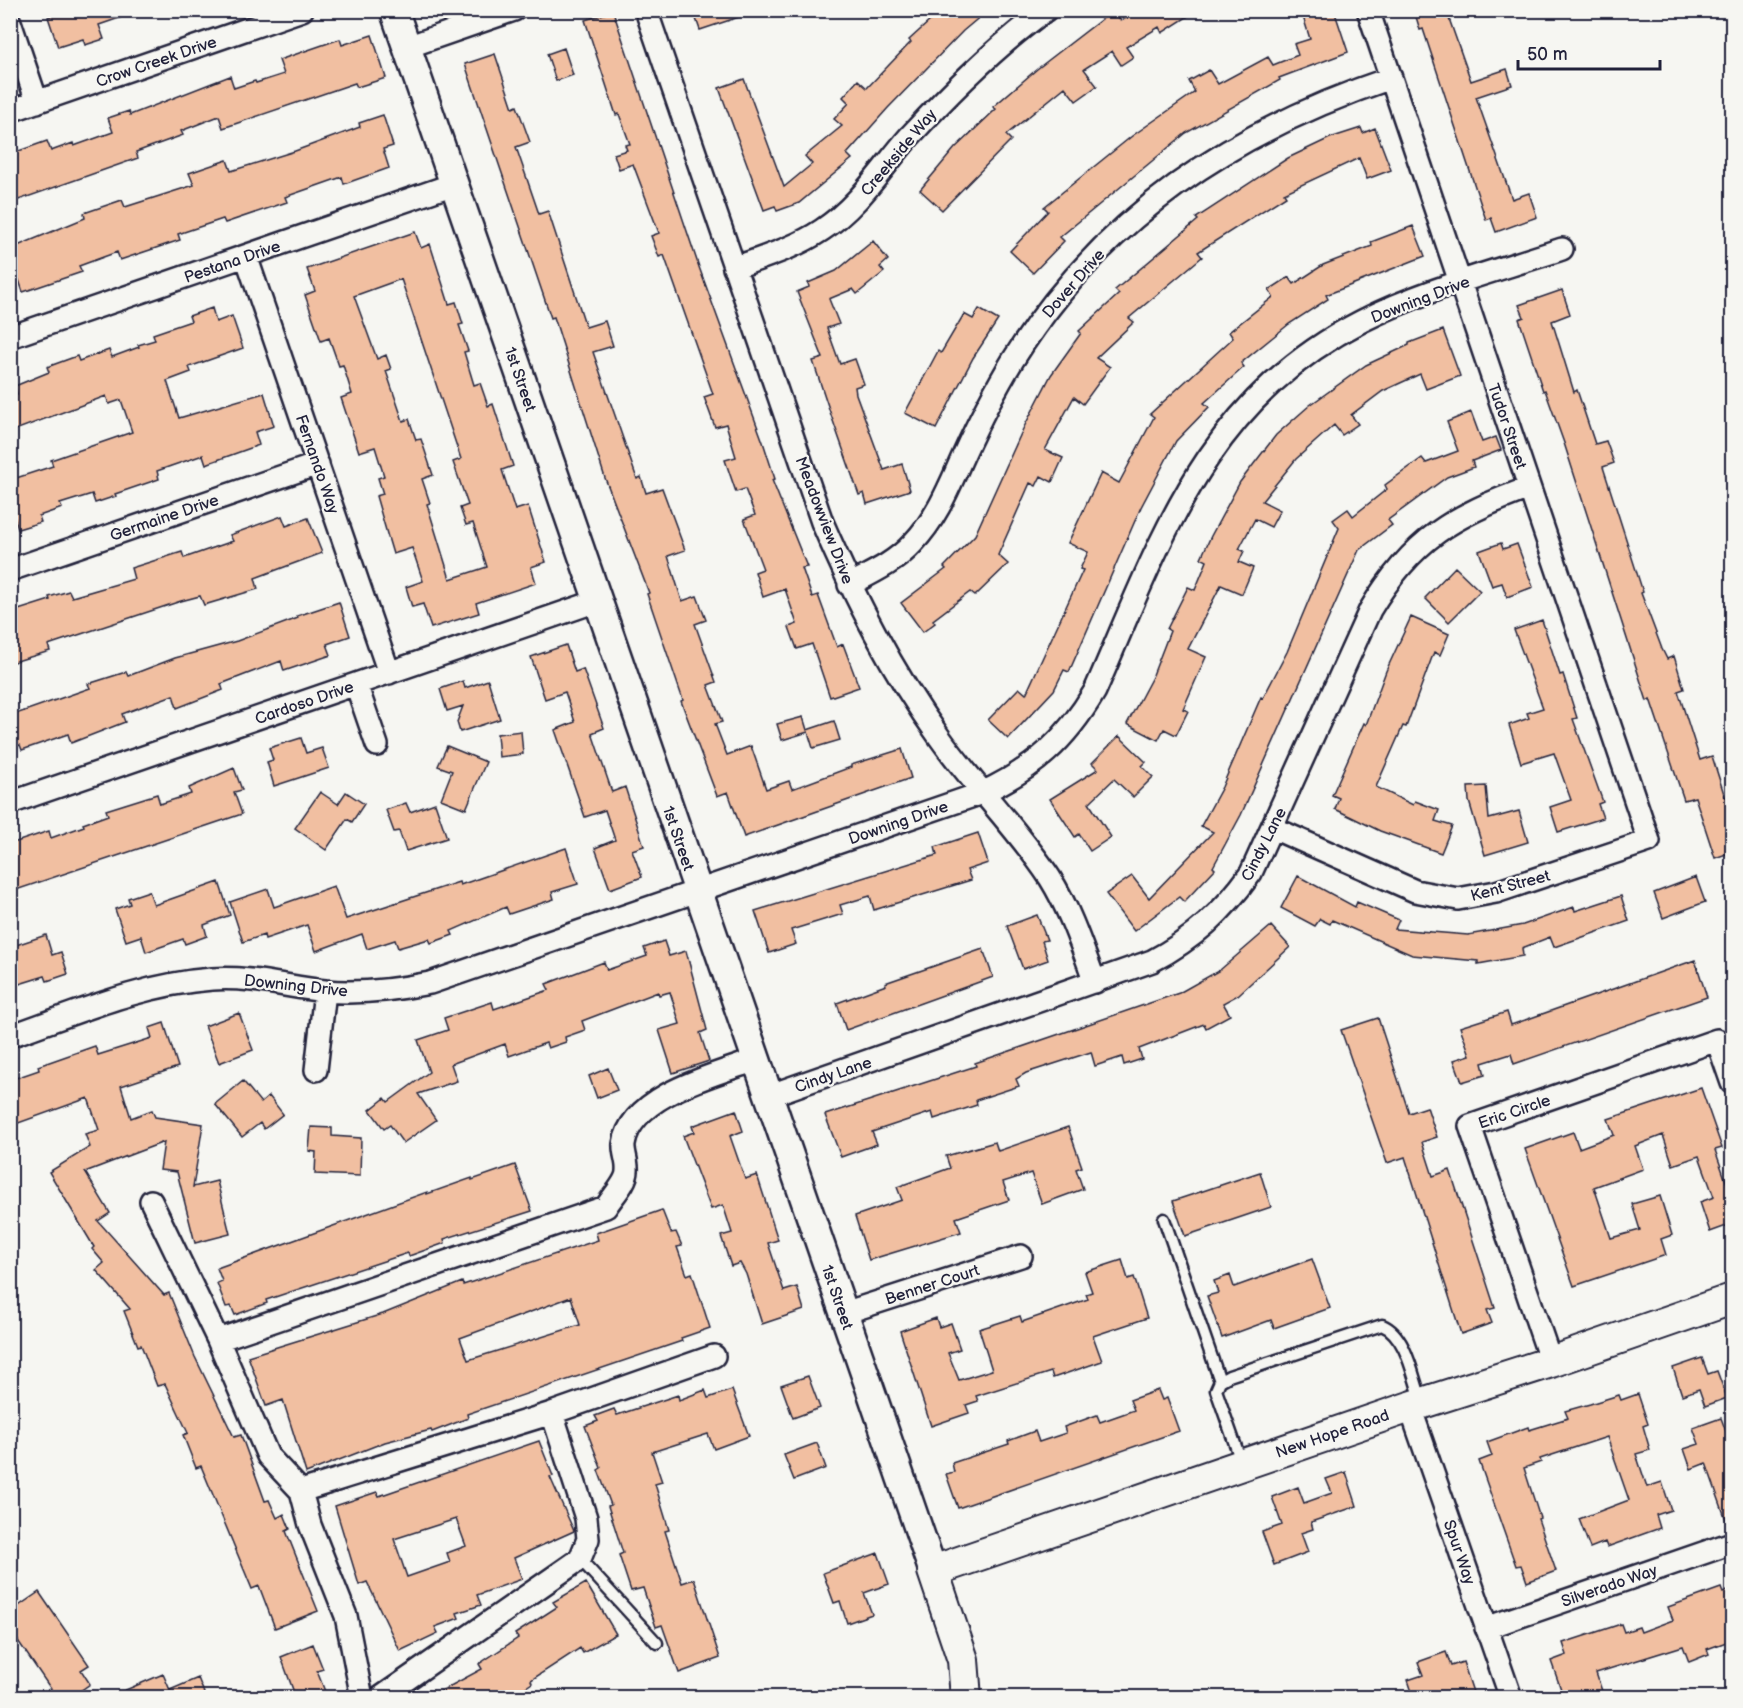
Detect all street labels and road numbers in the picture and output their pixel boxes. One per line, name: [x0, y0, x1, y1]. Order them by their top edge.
street label: Crow Creek Drive: [94, 33, 220, 92]
street label: Creekside Way: [857, 105, 942, 200]
street label: Pestana Drive: [182, 237, 283, 288]
street label: Dover Drive: [1039, 245, 1110, 322]
street label: Downing Drive: [1369, 273, 1473, 328]
street label: 1st Street: [500, 345, 539, 414]
street label: Tudor Street: [1483, 381, 1530, 472]
street label: Fernando Way: [291, 413, 343, 517]
street label: Meadowview Drive: [791, 454, 857, 587]
street label: Germaine Drive: [108, 491, 222, 546]
street label: Cardoso Drive: [253, 677, 357, 729]
street label: Downing Drive: [846, 797, 951, 849]
street label: 1st Street: [658, 804, 697, 873]
street label: Cindy Lane: [1238, 804, 1291, 885]
street label: Kent Street: [1469, 867, 1552, 906]
street label: Downing Drive: [243, 972, 349, 1001]
street label: Cindy Lane: [793, 1053, 875, 1097]
street label: Eric Circle: [1476, 1091, 1553, 1134]
street label: Benner Court: [883, 1261, 982, 1310]
street label: 1st Street: [817, 1263, 856, 1332]
street label: New Hope Road: [1273, 1406, 1392, 1463]
street label: Spur Way: [1439, 1518, 1479, 1588]
street label: Silverado Way: [1559, 1561, 1661, 1612]

